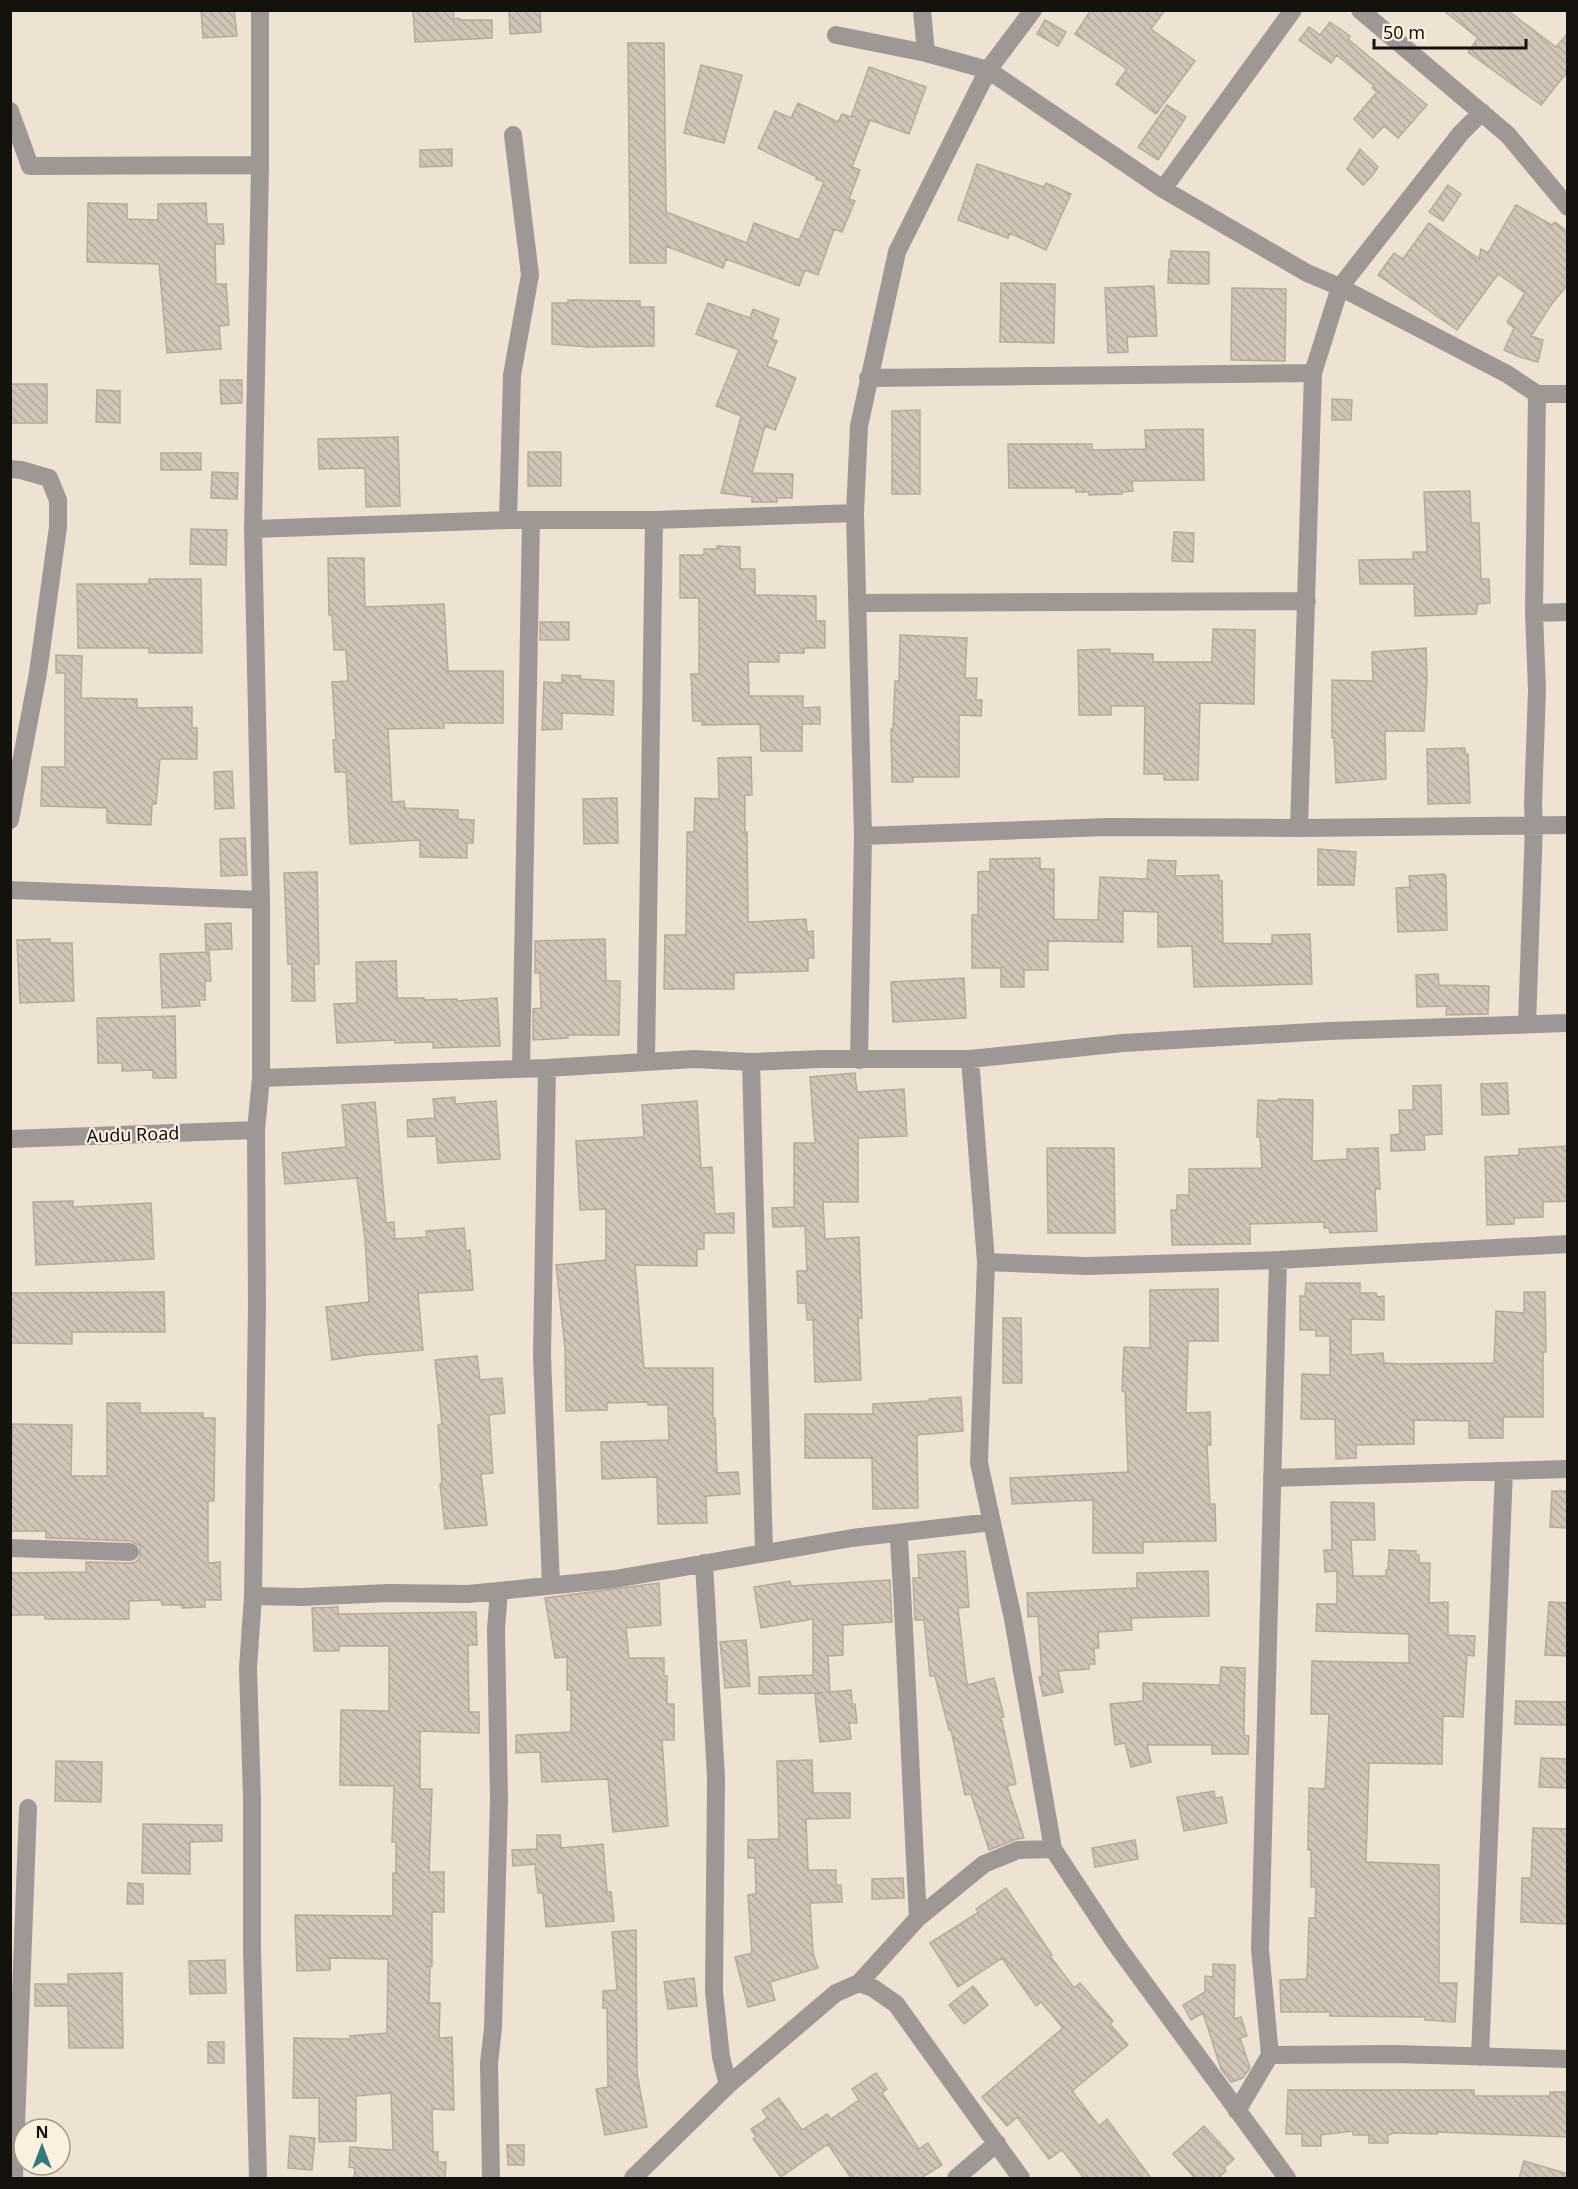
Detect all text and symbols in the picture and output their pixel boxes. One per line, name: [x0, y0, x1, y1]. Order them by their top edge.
scale bar: [1374, 12, 1526, 50]
text: 50 m: [1383, 20, 1425, 44]
street label: Audu Road: [86, 1120, 180, 1148]
north arrow: [12, 2117, 72, 2177]
text: N: [35, 2121, 49, 2143]

